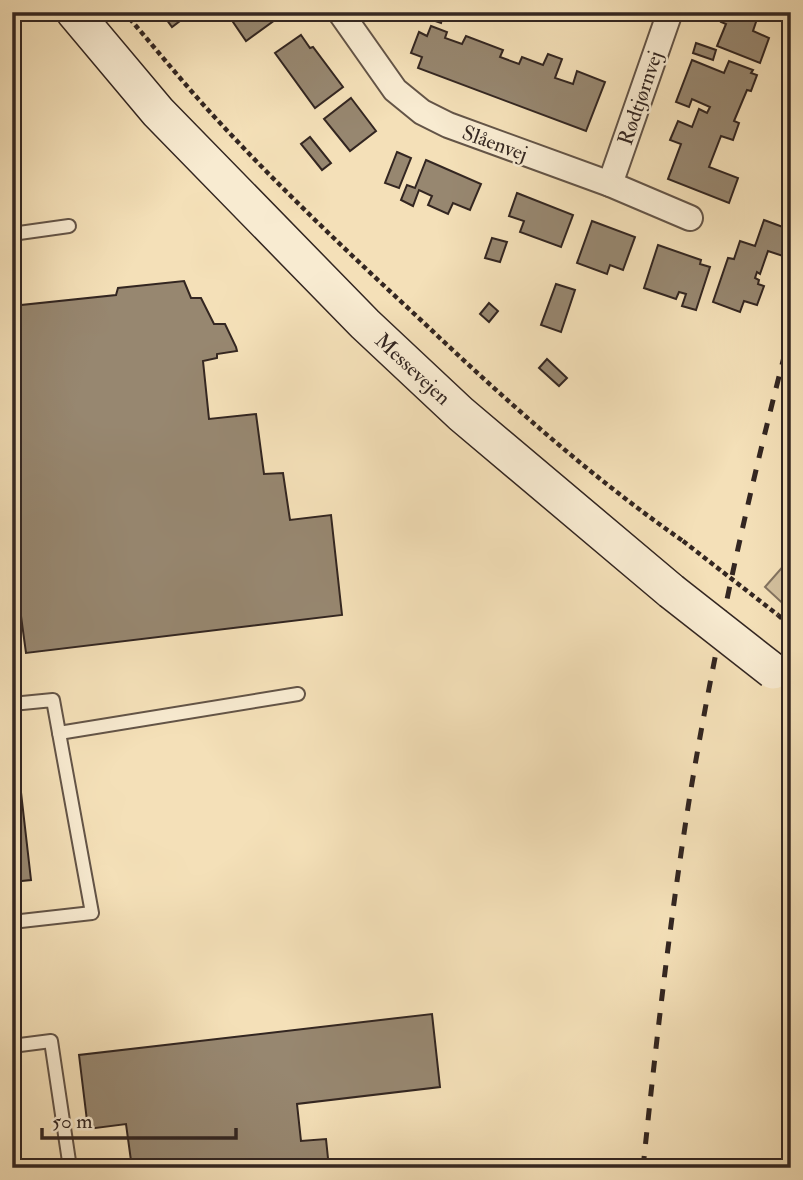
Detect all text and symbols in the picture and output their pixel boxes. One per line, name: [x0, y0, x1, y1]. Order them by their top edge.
street label: Rødtjørnvej: [612, 47, 669, 149]
street label: Slåenvej: [458, 119, 531, 168]
street label: Messevejen: [369, 327, 456, 411]
scale bar: [42, 1096, 236, 1140]
text: 50 m: [52, 1108, 93, 1135]

